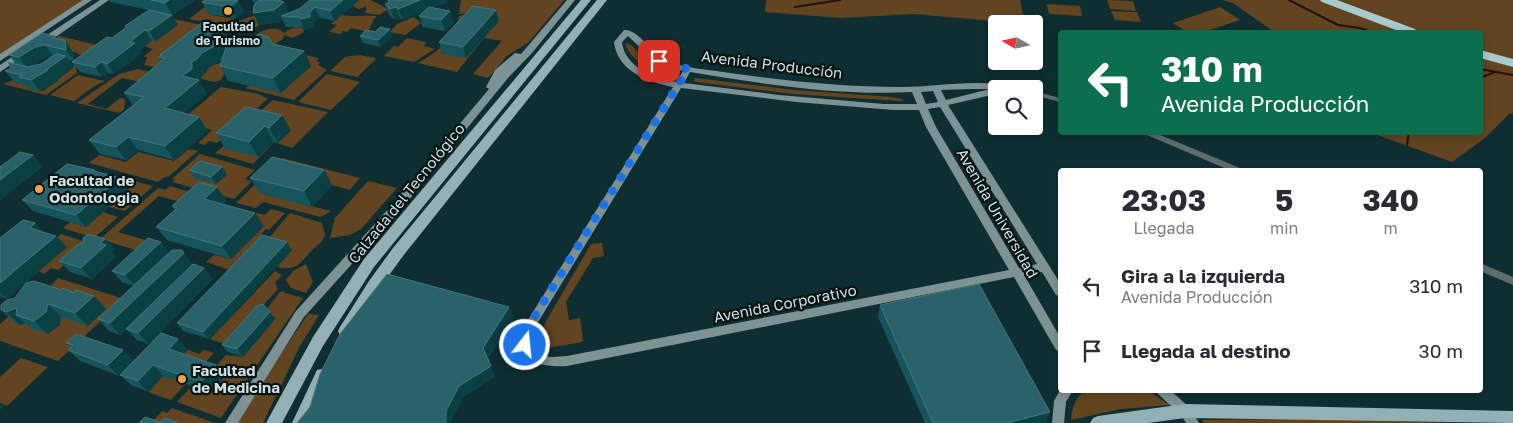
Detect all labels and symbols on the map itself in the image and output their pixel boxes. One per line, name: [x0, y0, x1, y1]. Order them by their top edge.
marker: Facultad de Turismo: [222, 5, 234, 17]
north arrow: [988, 15, 1042, 70]
place label: Facultad de Turismo: [196, 19, 260, 48]
pin: [638, 40, 680, 82]
street label: Avenida Producción: [700, 46, 844, 82]
street label: Calzada del Tecnológico: [344, 119, 468, 267]
street label: Avenida Universidad: [954, 145, 1042, 281]
place label: Facultad de Odontologia: [49, 171, 139, 206]
marker: Facultad de Odontologia: [33, 183, 45, 195]
street label: Avenida Corporativo: [712, 280, 858, 326]
position arrow: [498, 318, 550, 370]
place label: Facultad de Medicina: [192, 361, 280, 396]
marker: Facultad de Medicina: [176, 373, 188, 385]

